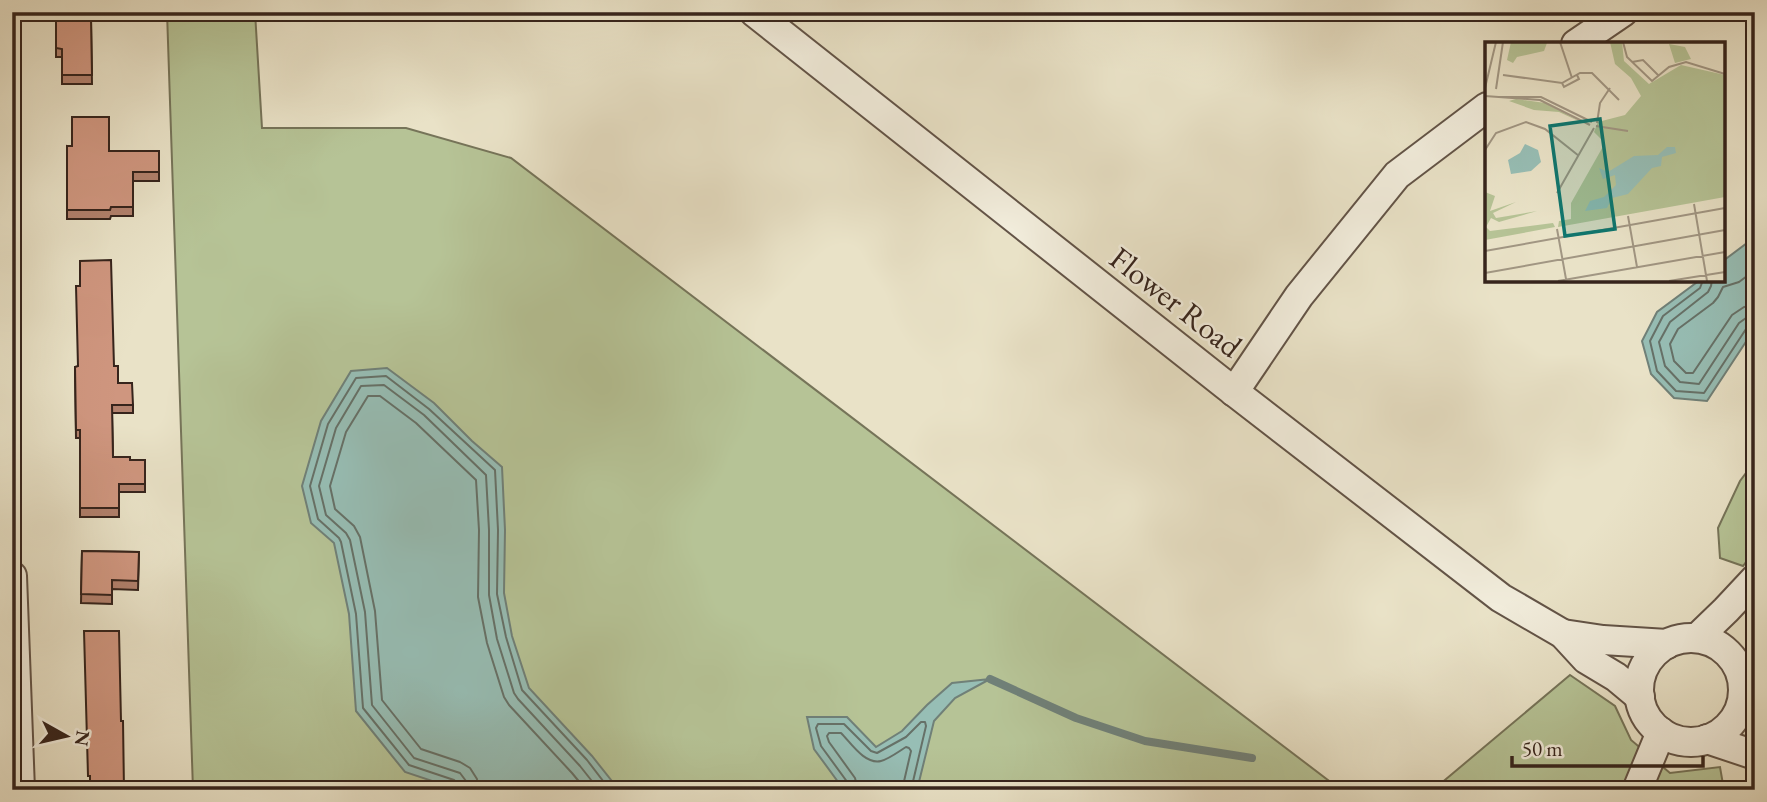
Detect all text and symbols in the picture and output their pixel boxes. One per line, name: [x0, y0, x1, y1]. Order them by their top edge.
inset map: [1485, 42, 1725, 282]
street label: Flower Road: [1101, 237, 1251, 367]
north arrow: [32, 700, 102, 770]
scale bar: [1512, 725, 1702, 769]
text: N: [69, 729, 96, 748]
text: 50 m: [1522, 735, 1563, 762]

